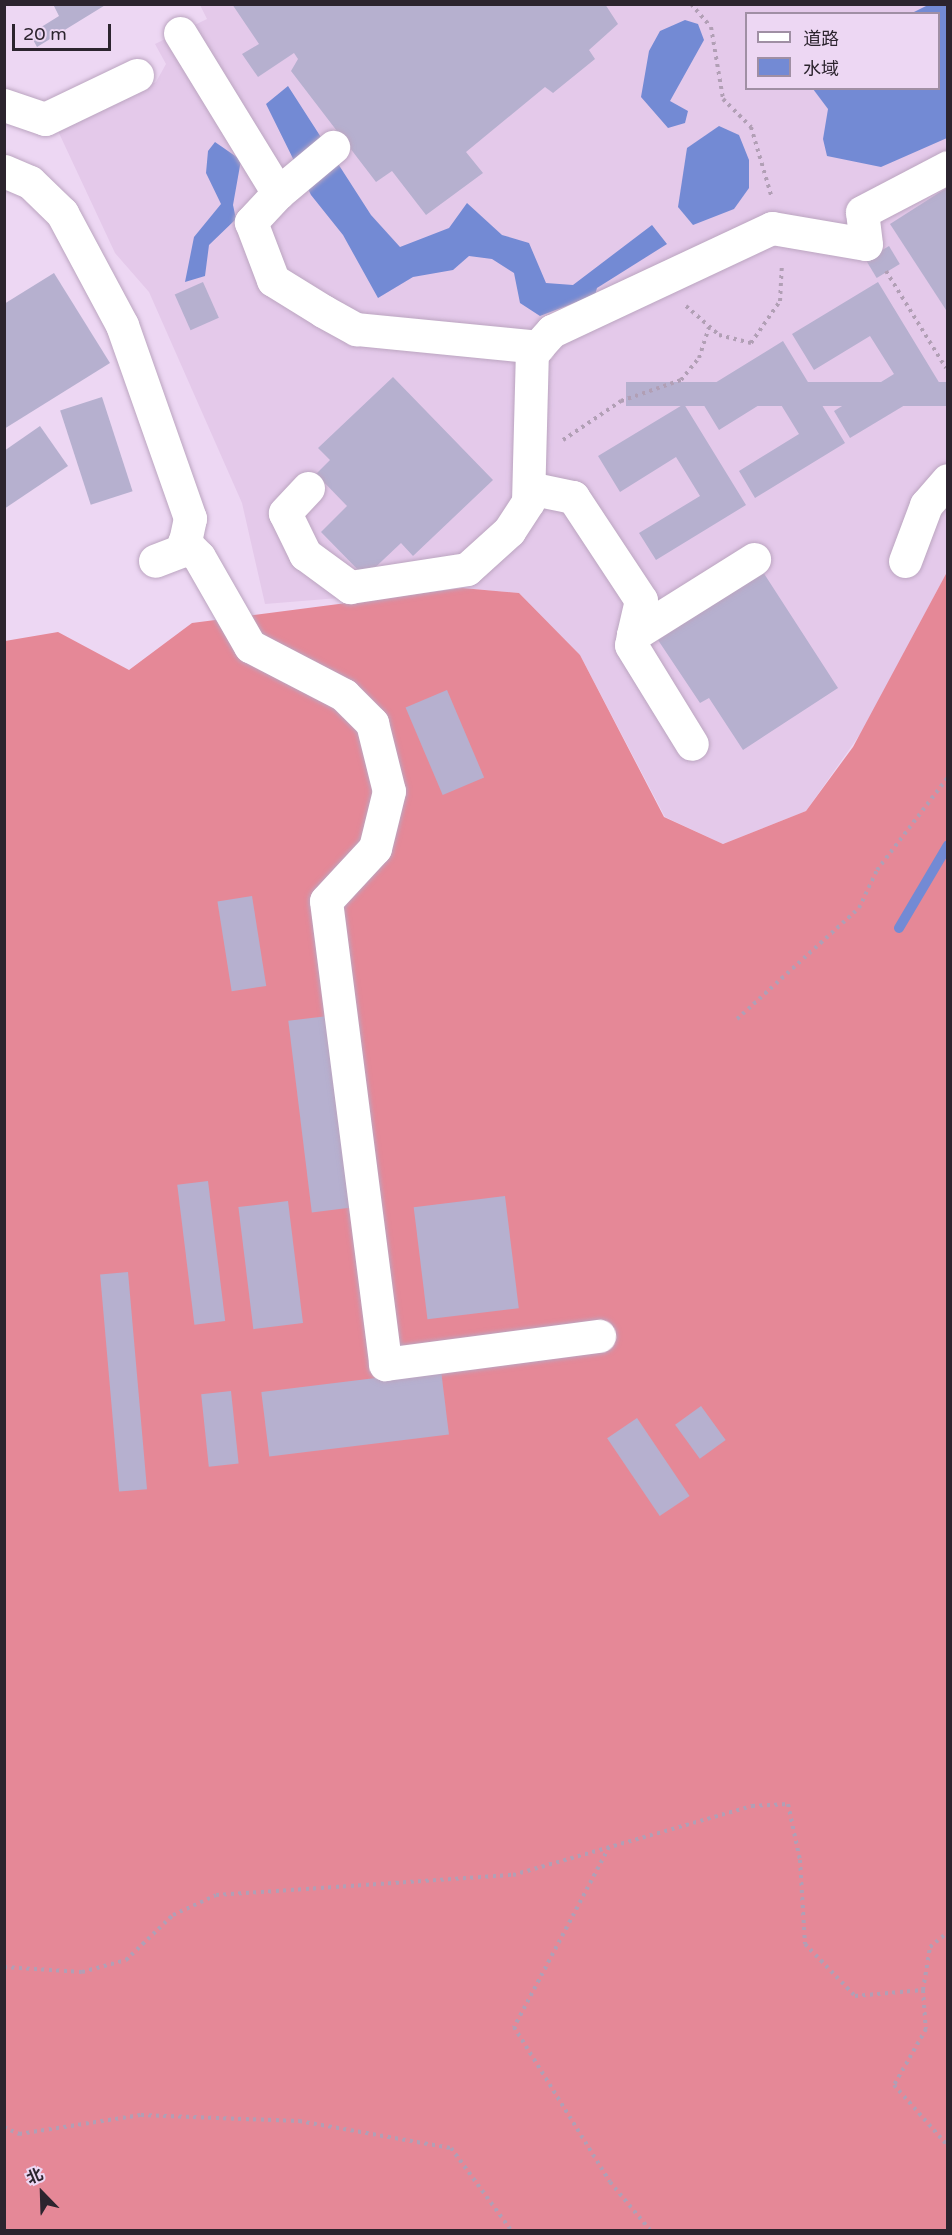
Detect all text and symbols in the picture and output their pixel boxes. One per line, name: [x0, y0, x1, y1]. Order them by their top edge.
scale bar: [15, 12, 114, 50]
legend: [745, 12, 940, 90]
text: 20 m: [23, 23, 67, 45]
text: 道路: [803, 28, 839, 50]
text: 水域: [803, 58, 839, 80]
north arrow: [12, 2163, 72, 2223]
text: 北: [24, 2164, 46, 2189]

